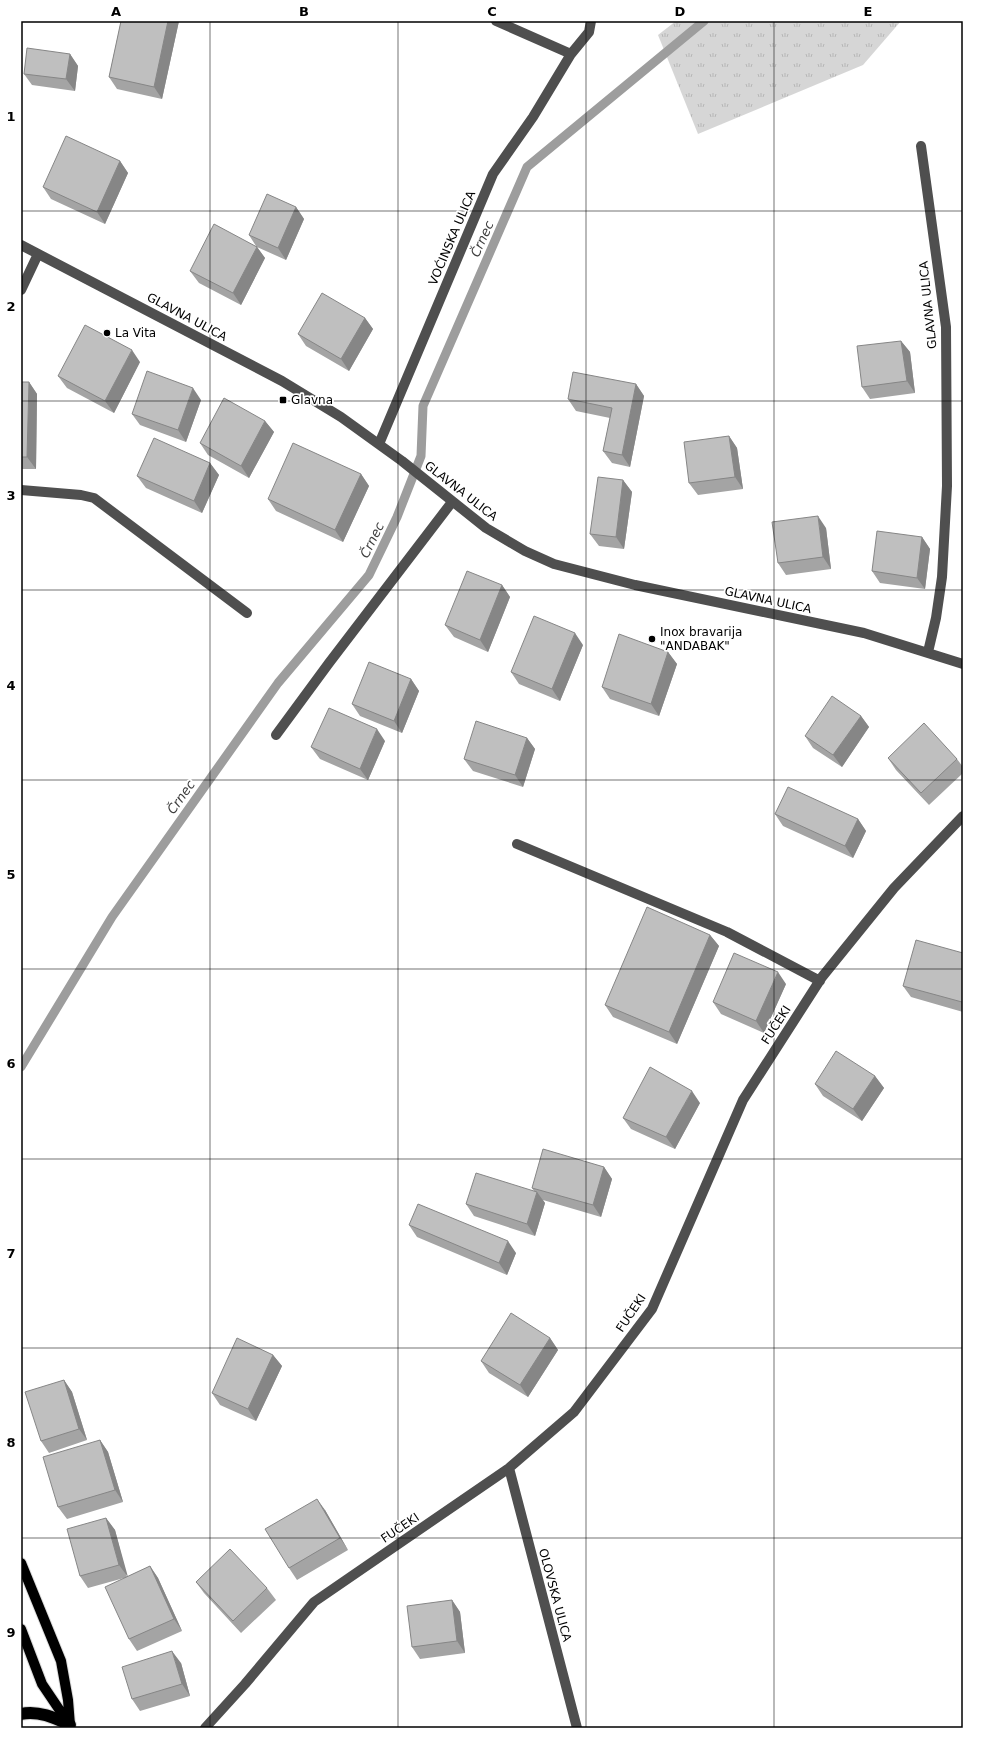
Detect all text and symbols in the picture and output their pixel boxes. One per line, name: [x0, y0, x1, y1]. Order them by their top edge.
text: A: [111, 4, 121, 19]
text: B: [299, 4, 309, 19]
text: C: [487, 4, 497, 19]
text: D: [675, 4, 686, 19]
text: E: [864, 4, 872, 19]
text: 1: [6, 109, 16, 124]
street label: VOĆINSKA ULICA: [425, 188, 479, 287]
water label: Črnec: [467, 219, 497, 259]
street label: GLAVNA ULICA: [916, 259, 940, 350]
street label: GLAVNA ULICA: [145, 290, 230, 344]
text: 2: [6, 299, 16, 314]
place label: La Vita: [115, 326, 156, 340]
marker: La Vita: [102, 328, 112, 338]
place label: Glavna: [291, 393, 333, 407]
marker: Glavna: [278, 395, 288, 405]
street label: GLAVNA ULICA: [422, 458, 501, 524]
text: 3: [6, 488, 16, 503]
water label: Črnec: [357, 520, 387, 560]
street label: GLAVNA ULICA: [723, 584, 814, 616]
place label: Inox bravarija "ANDABAK": [660, 625, 742, 653]
marker: Inox bravarija "ANDABAK": [647, 634, 657, 644]
text: 4: [6, 678, 16, 693]
water label: Črnec: [164, 777, 198, 817]
text: 5: [6, 867, 16, 882]
street label: FUČEKI: [758, 1003, 794, 1047]
text: 6: [6, 1056, 16, 1071]
text: 7: [6, 1246, 16, 1261]
street label: FUČEKI: [612, 1291, 649, 1335]
text: 8: [6, 1435, 16, 1450]
street label: FUČEKI: [378, 1509, 422, 1546]
street label: OLOVSKA ULICA: [536, 1547, 574, 1644]
text: 9: [6, 1625, 16, 1640]

